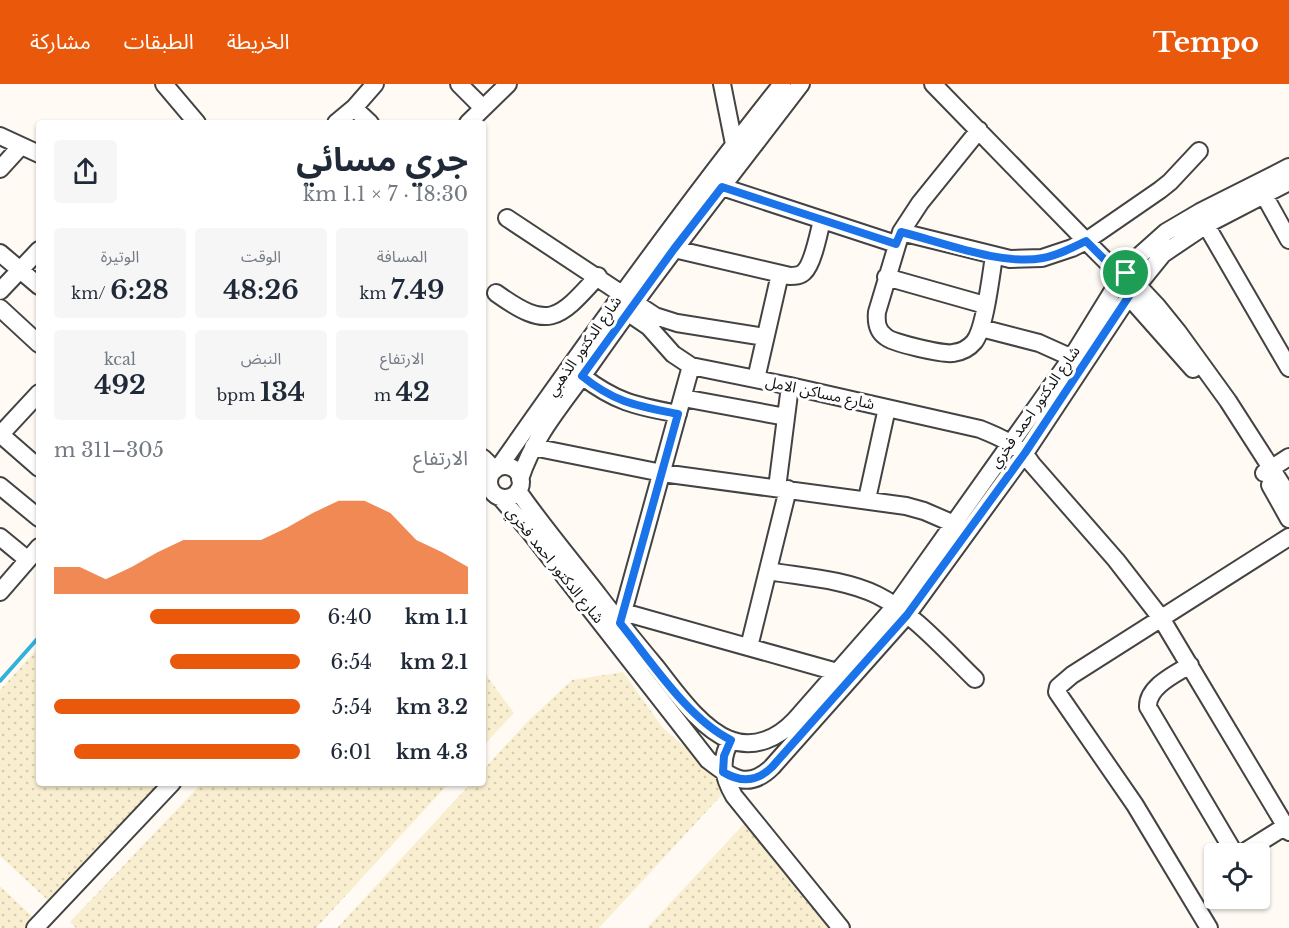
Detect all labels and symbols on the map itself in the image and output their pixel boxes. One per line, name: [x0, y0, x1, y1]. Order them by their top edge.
pin: [1100, 247, 1151, 298]
street label: شارع الدكتور الذهبي: [542, 292, 628, 401]
street label: شارع الدكتور احمد فخري: [985, 342, 1086, 473]
street label: شارع مساكن الامل: [763, 372, 877, 416]
street label: شارع الدكتور احمد فخري: [500, 503, 608, 629]

